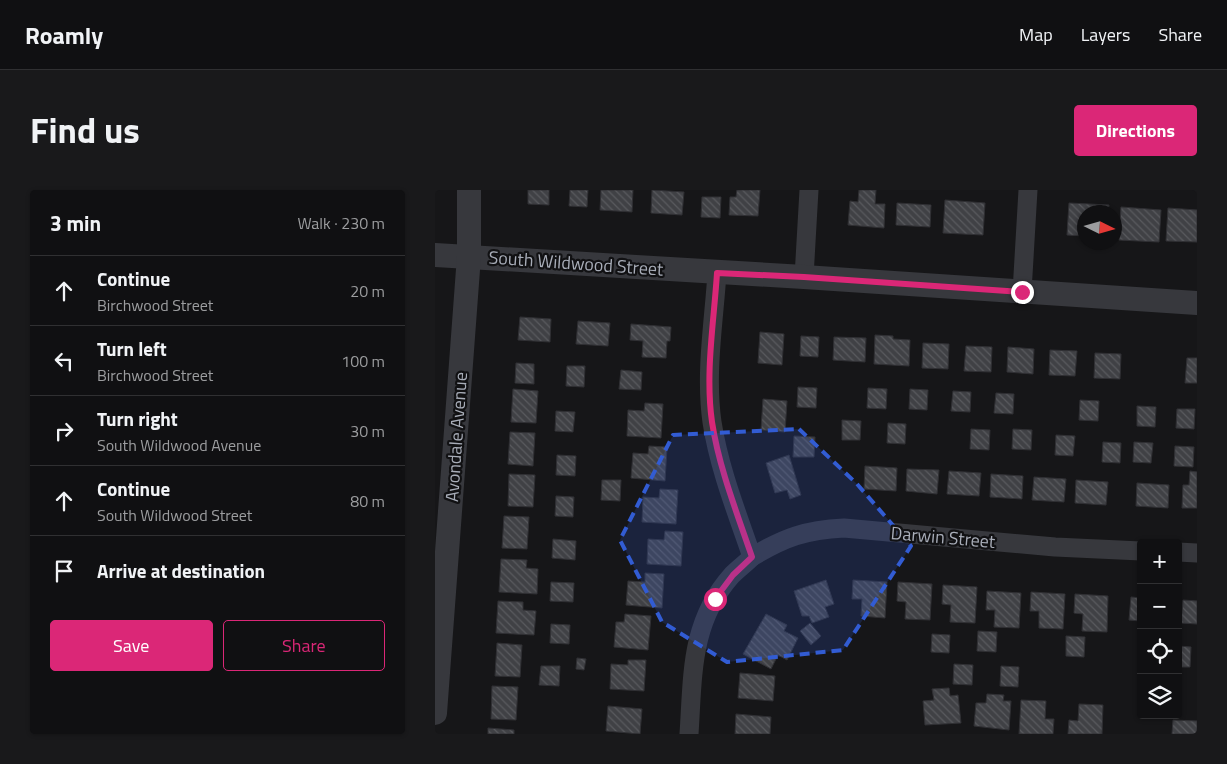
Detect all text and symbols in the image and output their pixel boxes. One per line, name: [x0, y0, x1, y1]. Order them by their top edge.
text: Roamly: [25, 17, 103, 53]
text: Map: [1019, 21, 1053, 48]
text: Layers: [1081, 21, 1130, 48]
text: Share: [1158, 21, 1202, 48]
text: Find us: [30, 103, 140, 157]
button: Directions: [1074, 105, 1197, 156]
north arrow: [1077, 205, 1122, 250]
text: 3 min: [50, 207, 101, 239]
text: Walk · 230 m: [297, 211, 385, 235]
street label: South Wildwood Street: [488, 243, 665, 283]
text: Continue: [97, 264, 170, 293]
icon: ahead: [50, 277, 78, 305]
text: 20 m: [350, 279, 385, 303]
route end: [1011, 281, 1034, 304]
text: Birchwood Street: [97, 293, 213, 317]
text: Turn left: [97, 334, 167, 363]
icon: left: [50, 347, 78, 375]
text: 100 m: [341, 349, 385, 373]
text: Birchwood Street: [97, 363, 213, 387]
street label: Avondale Avenue: [438, 371, 474, 503]
text: Turn right: [97, 404, 178, 433]
icon: right: [50, 417, 78, 445]
text: 30 m: [350, 419, 385, 443]
text: South Wildwood Avenue: [97, 433, 261, 457]
text: Continue: [97, 474, 170, 503]
icon: ahead: [50, 487, 78, 515]
text: 80 m: [350, 489, 385, 513]
text: South Wildwood Street: [97, 503, 252, 527]
street label: Darwin Street: [890, 519, 997, 555]
map controls: [1137, 539, 1182, 719]
button: +: [1137, 539, 1182, 584]
text: Arrive at destination: [97, 556, 265, 585]
icon: arrive: [50, 557, 78, 585]
button: −: [1137, 584, 1182, 629]
route start: [704, 588, 727, 611]
button: Save: [50, 620, 213, 671]
button: Share: [223, 620, 385, 671]
button: locate: [1137, 629, 1182, 674]
button: layers: [1137, 674, 1182, 719]

